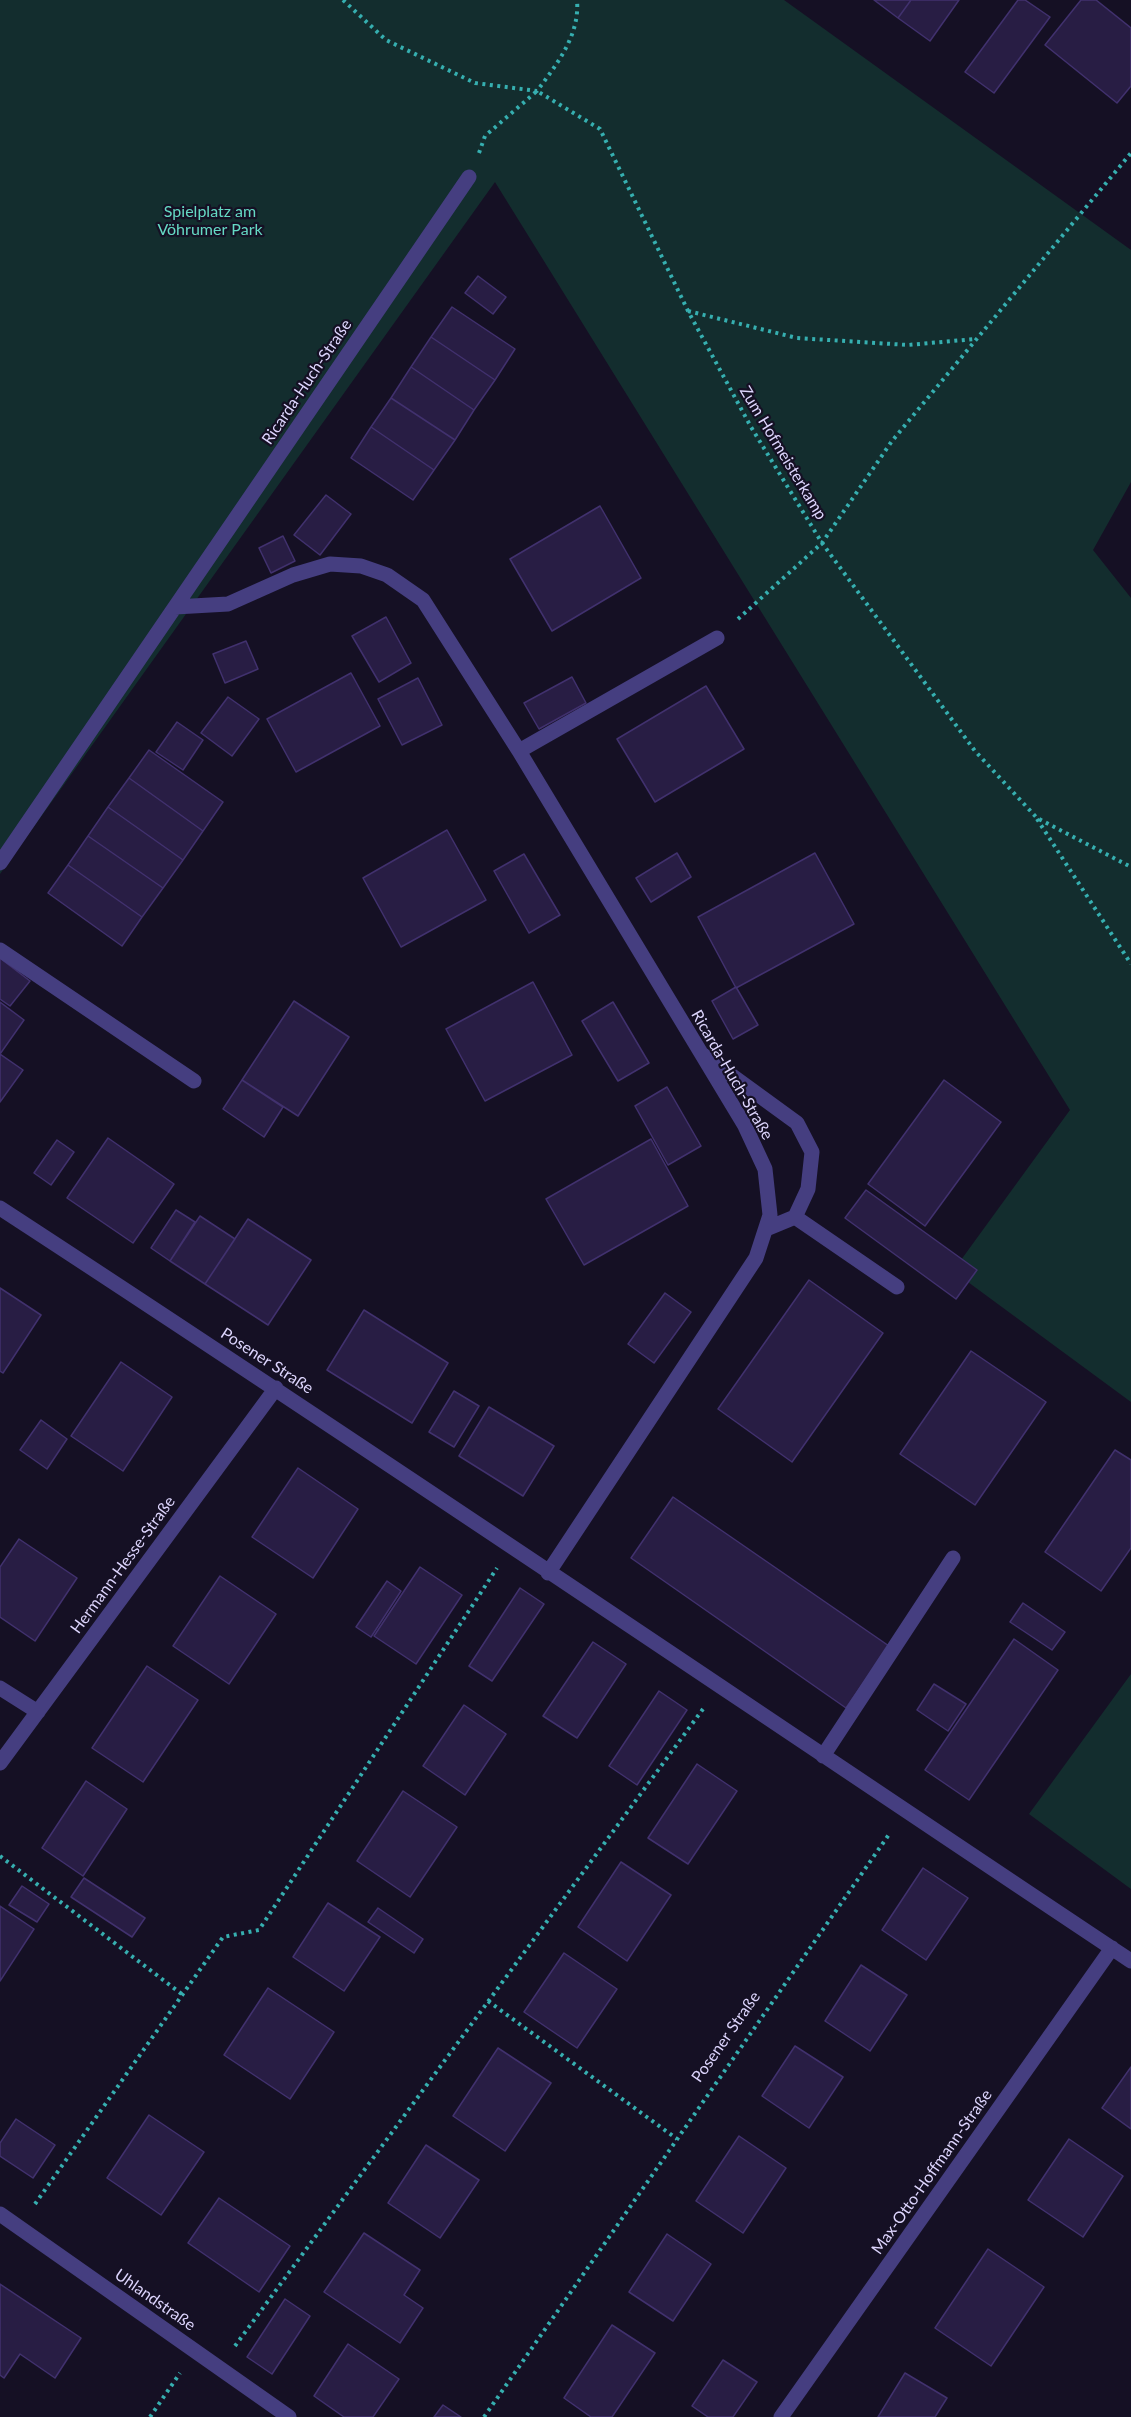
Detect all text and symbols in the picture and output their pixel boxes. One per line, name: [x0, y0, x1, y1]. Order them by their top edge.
park label: Spielplatz am Vöhrumer Park: [157, 202, 263, 240]
street label: Ricarda-Huch-Straße: [258, 316, 356, 448]
street label: Zum Hofmeisterkamp: [736, 383, 830, 523]
street label: Ricarda-Huch-Straße: [687, 1007, 777, 1143]
street label: Posener Straße: [217, 1324, 317, 1398]
street label: Hermann-Hesse-Straße: [67, 1493, 179, 1637]
street label: Posener Straße: [688, 1988, 764, 2086]
street label: Max-Otto-Hoffmann-Straße: [868, 2086, 996, 2258]
street label: Uhlandstraße: [111, 2265, 199, 2335]

